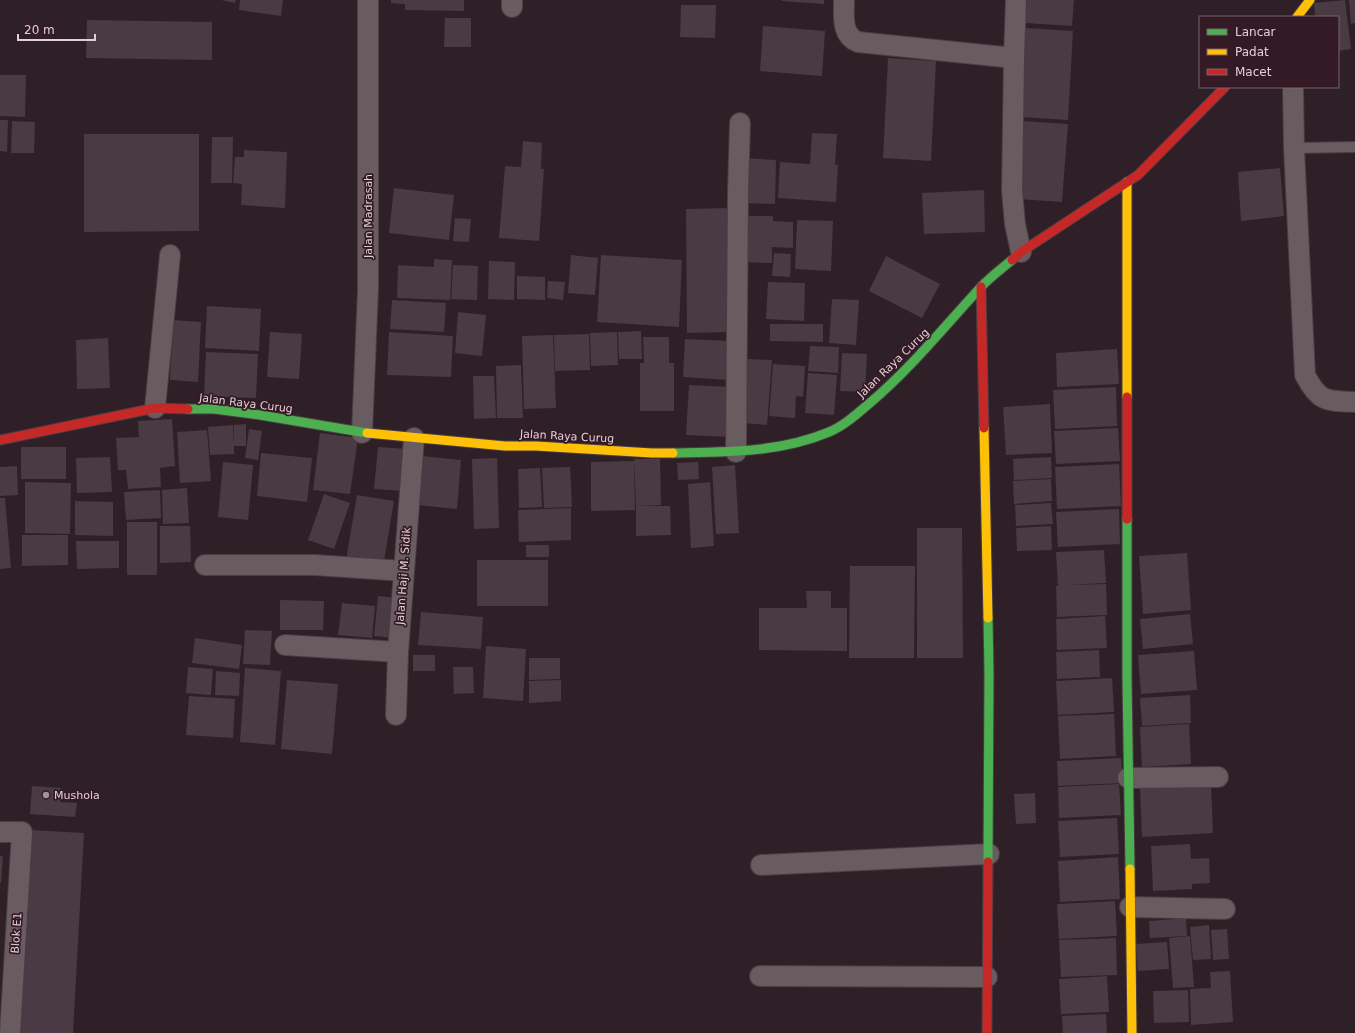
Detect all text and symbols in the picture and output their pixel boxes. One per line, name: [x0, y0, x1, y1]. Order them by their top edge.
scale bar: [18, 16, 95, 42]
legend: [1199, 16, 1339, 88]
text: 20 m: [24, 23, 55, 37]
text: Lancar: [1235, 25, 1276, 39]
text: Padat: [1235, 45, 1269, 59]
text: Macet: [1235, 65, 1272, 79]
street label: Jalan Madrasah: [362, 174, 375, 259]
street label: Jalan Raya Curug: [854, 326, 932, 401]
street label: Jalan Raya Curug: [197, 391, 294, 416]
street label: Jalan Raya Curug: [519, 427, 614, 445]
street label: Jalan Haji M. Sidik: [394, 526, 413, 626]
place label: Mushola: [54, 789, 100, 802]
marker: Mushola: [41, 790, 51, 800]
street label: Blok E1: [9, 912, 24, 954]

